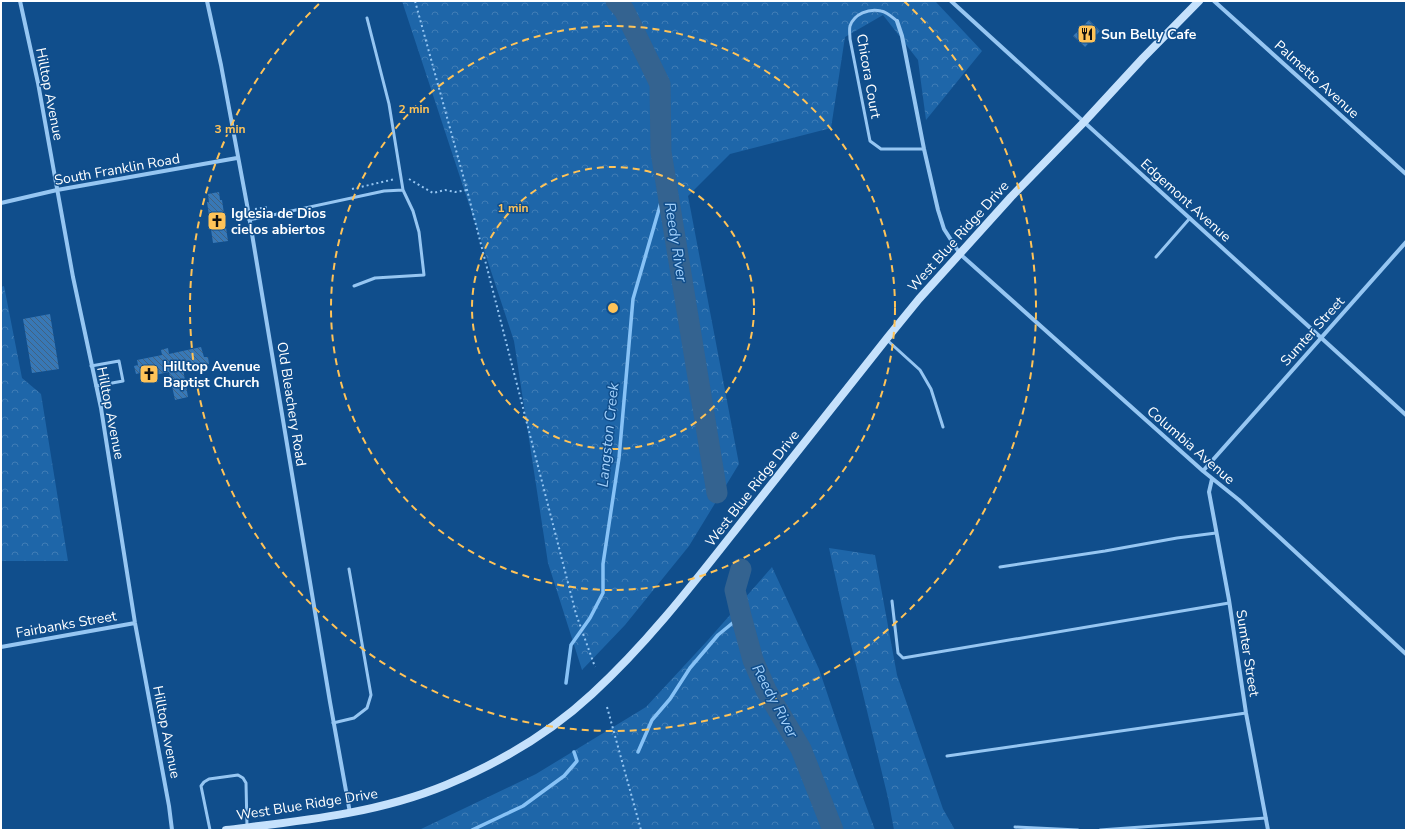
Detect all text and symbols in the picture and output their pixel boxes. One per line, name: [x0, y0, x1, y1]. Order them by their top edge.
restaurant icon: Sun Belly Cafe: [1076, 23, 1098, 45]
place label: Sun Belly Cafe: [1101, 25, 1197, 44]
street label: Chicora Court: [852, 32, 885, 120]
street label: Palmetto Avenue: [1270, 36, 1363, 123]
street label: Hilltop Avenue: [31, 46, 68, 142]
text: 2 min: [398, 101, 430, 117]
text: 3 min: [214, 121, 246, 137]
street label: South Franklin Road: [53, 149, 181, 190]
street label: Edgemont Avenue: [1136, 155, 1235, 246]
street label: West Blue Ridge Drive: [903, 177, 1013, 296]
text: 1 min: [497, 200, 529, 216]
water label: Reedy River: [660, 201, 692, 284]
place label: Iglesia de Dios cielos abiertos: [231, 204, 326, 239]
church icon: Iglesia de Dios cielos abiertos: [206, 210, 228, 232]
street label: Sumter Street: [1276, 292, 1349, 370]
centre of rings: [606, 301, 620, 315]
street label: Old Bleachery Road: [272, 341, 311, 468]
place label: Hilltop Avenue Baptist Church: [163, 357, 261, 392]
church icon: Hilltop Avenue Baptist Church: [138, 363, 160, 385]
street label: Hilltop Avenue: [92, 365, 129, 461]
water label: Langston Creek: [593, 381, 623, 488]
street label: Columbia Avenue: [1143, 402, 1239, 489]
street label: West Blue Ridge Drive: [701, 426, 804, 550]
street label: Fairbanks Street: [14, 606, 118, 643]
street label: Sumter Street: [1231, 608, 1264, 698]
water label: Reedy River: [747, 661, 803, 742]
street label: Hilltop Avenue: [148, 684, 185, 780]
street label: West Blue Ridge Drive: [235, 784, 379, 825]

